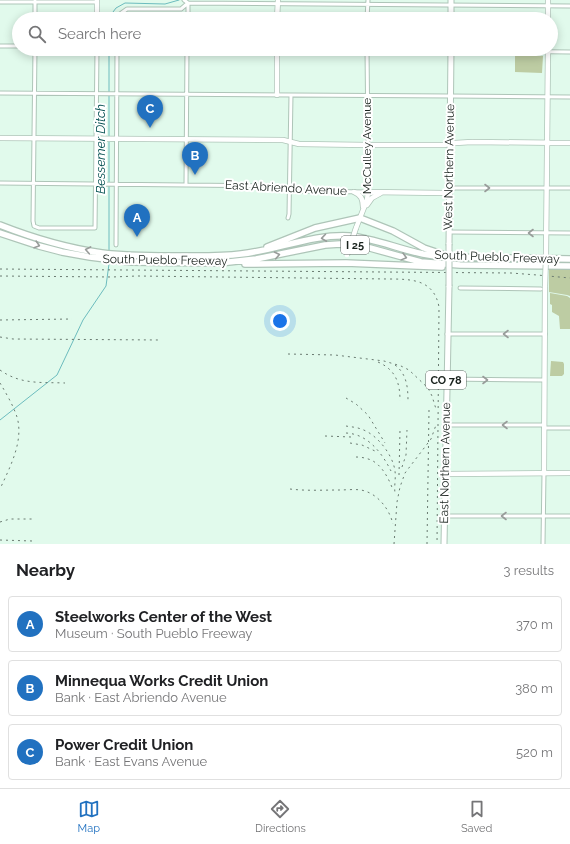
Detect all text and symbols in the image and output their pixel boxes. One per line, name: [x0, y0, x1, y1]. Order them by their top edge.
search box: [12, 12, 558, 56]
icon: search: [26, 23, 48, 45]
text: Search here: [58, 25, 141, 43]
pin: C: [137, 95, 163, 128]
street label: McCulley Avenue: [360, 98, 374, 194]
water label: Bessemer Ditch: [93, 104, 108, 194]
street label: West Northern Avenue: [441, 104, 457, 230]
pin: B: [182, 142, 208, 175]
street label: East Abriendo Avenue: [225, 178, 347, 198]
one-way arrow: [484, 184, 490, 192]
pin: A: [124, 204, 150, 237]
one-way arrow: [528, 229, 534, 237]
one-way arrow: [320, 233, 327, 242]
road number: I 25: [341, 236, 369, 254]
one-way arrow: [33, 240, 40, 249]
one-way arrow: [85, 247, 91, 255]
street label: South Pueblo Freeway: [434, 248, 560, 266]
one-way arrow: [274, 251, 280, 260]
street label: South Pueblo Freeway: [102, 252, 228, 268]
one-way arrow: [400, 252, 407, 261]
your location: [270, 311, 290, 331]
one-way arrow: [503, 330, 509, 338]
road number: CO 78: [426, 371, 466, 389]
one-way arrow: [482, 375, 488, 384]
street label: East Northern Avenue: [437, 402, 453, 524]
one-way arrow: [502, 421, 508, 429]
one-way arrow: [501, 512, 507, 520]
text: Nearby: [16, 560, 75, 580]
text: 3 results: [504, 563, 554, 578]
text: Steelworks Center of the West: [55, 608, 272, 626]
text: A: [26, 617, 34, 632]
text: 370 m: [516, 617, 553, 632]
text: Museum · South Pueblo Freeway: [55, 626, 252, 641]
text: Minnequa Works Credit Union: [55, 672, 268, 690]
text: B: [26, 681, 34, 696]
text: 380 m: [515, 681, 553, 696]
text: Bank · East Abriendo Avenue: [55, 690, 227, 705]
text: Power Credit Union: [55, 736, 193, 754]
text: C: [26, 745, 34, 760]
text: 520 m: [516, 745, 553, 760]
text: Bank · East Evans Avenue: [55, 754, 207, 769]
tab: Map: [78, 798, 100, 835]
tab: Directions: [255, 798, 306, 835]
tab: Saved: [461, 798, 492, 835]

